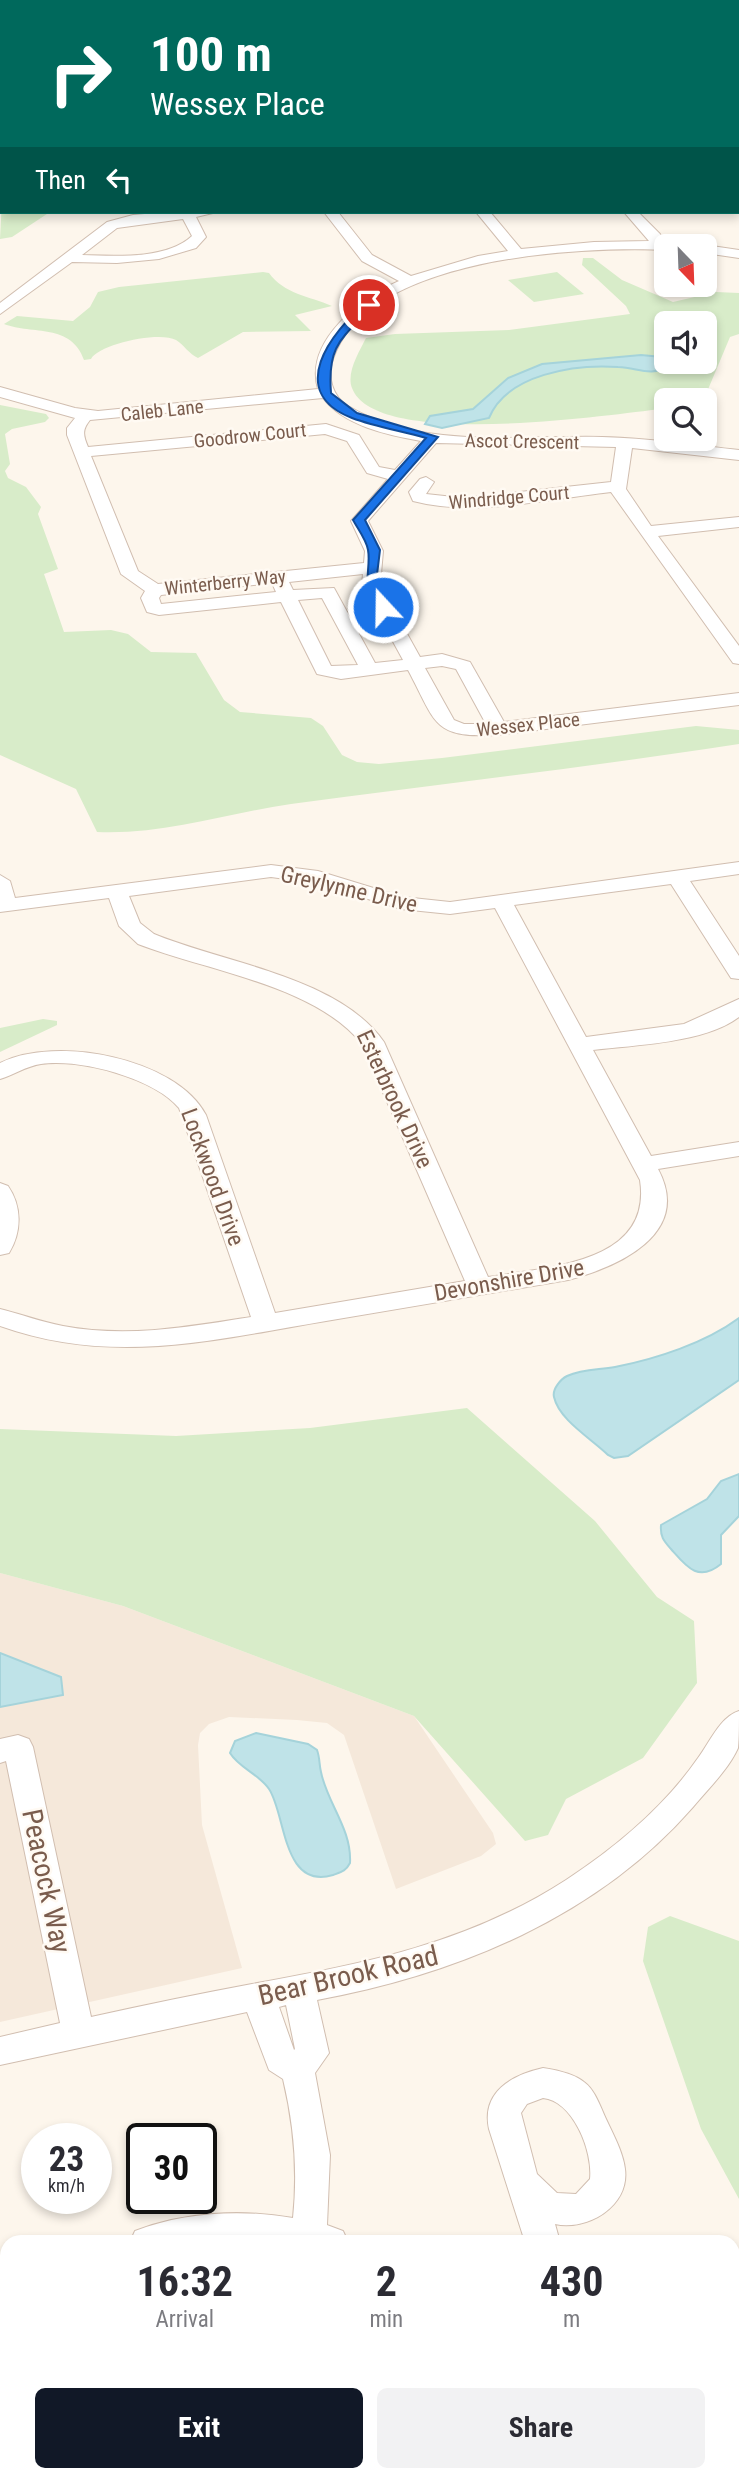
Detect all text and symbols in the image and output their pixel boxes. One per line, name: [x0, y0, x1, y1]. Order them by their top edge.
text: 100 m: [150, 26, 272, 83]
icon: right: [35, 28, 126, 119]
text: Wessex Place: [150, 85, 325, 123]
icon: left: [100, 161, 138, 199]
text: Then: [35, 165, 86, 195]
north arrow: [654, 234, 718, 298]
map controls: [654, 234, 717, 451]
pin: [339, 275, 399, 335]
icon: arrive: [350, 286, 388, 324]
button: sound: [654, 311, 717, 374]
button: search: [654, 388, 717, 451]
street label: Caleb Lane: [120, 395, 205, 426]
street label: Goodrow Court: [193, 418, 307, 453]
street label: Ascot Crescent: [465, 429, 579, 454]
street label: Windridge Court: [448, 481, 570, 514]
street label: Winterberry Way: [163, 565, 287, 600]
position arrow: [346, 570, 420, 644]
street label: Wessex Place: [475, 708, 581, 741]
street label: Greylynne Drive: [278, 861, 420, 918]
street label: Esterbrook Drive: [351, 1026, 438, 1173]
street label: Lockwood Drive: [175, 1105, 250, 1249]
street label: Devonshire Drive: [432, 1254, 586, 1307]
street label: Peacock Way: [15, 1806, 78, 1957]
street label: Bear Brook Road: [255, 1939, 441, 2012]
speed limit sign: 30: [126, 2123, 217, 2214]
text: 23: [49, 2139, 84, 2180]
text: km/h: [48, 2175, 85, 2196]
text: 16:32: [137, 2257, 233, 2306]
text: 2: [376, 2257, 397, 2306]
text: 430: [540, 2257, 603, 2306]
text: Arrival: [155, 2306, 214, 2333]
text: min: [369, 2306, 403, 2333]
text: m: [563, 2306, 580, 2333]
button: Exit: [35, 2388, 363, 2468]
button: Share: [377, 2388, 705, 2468]

